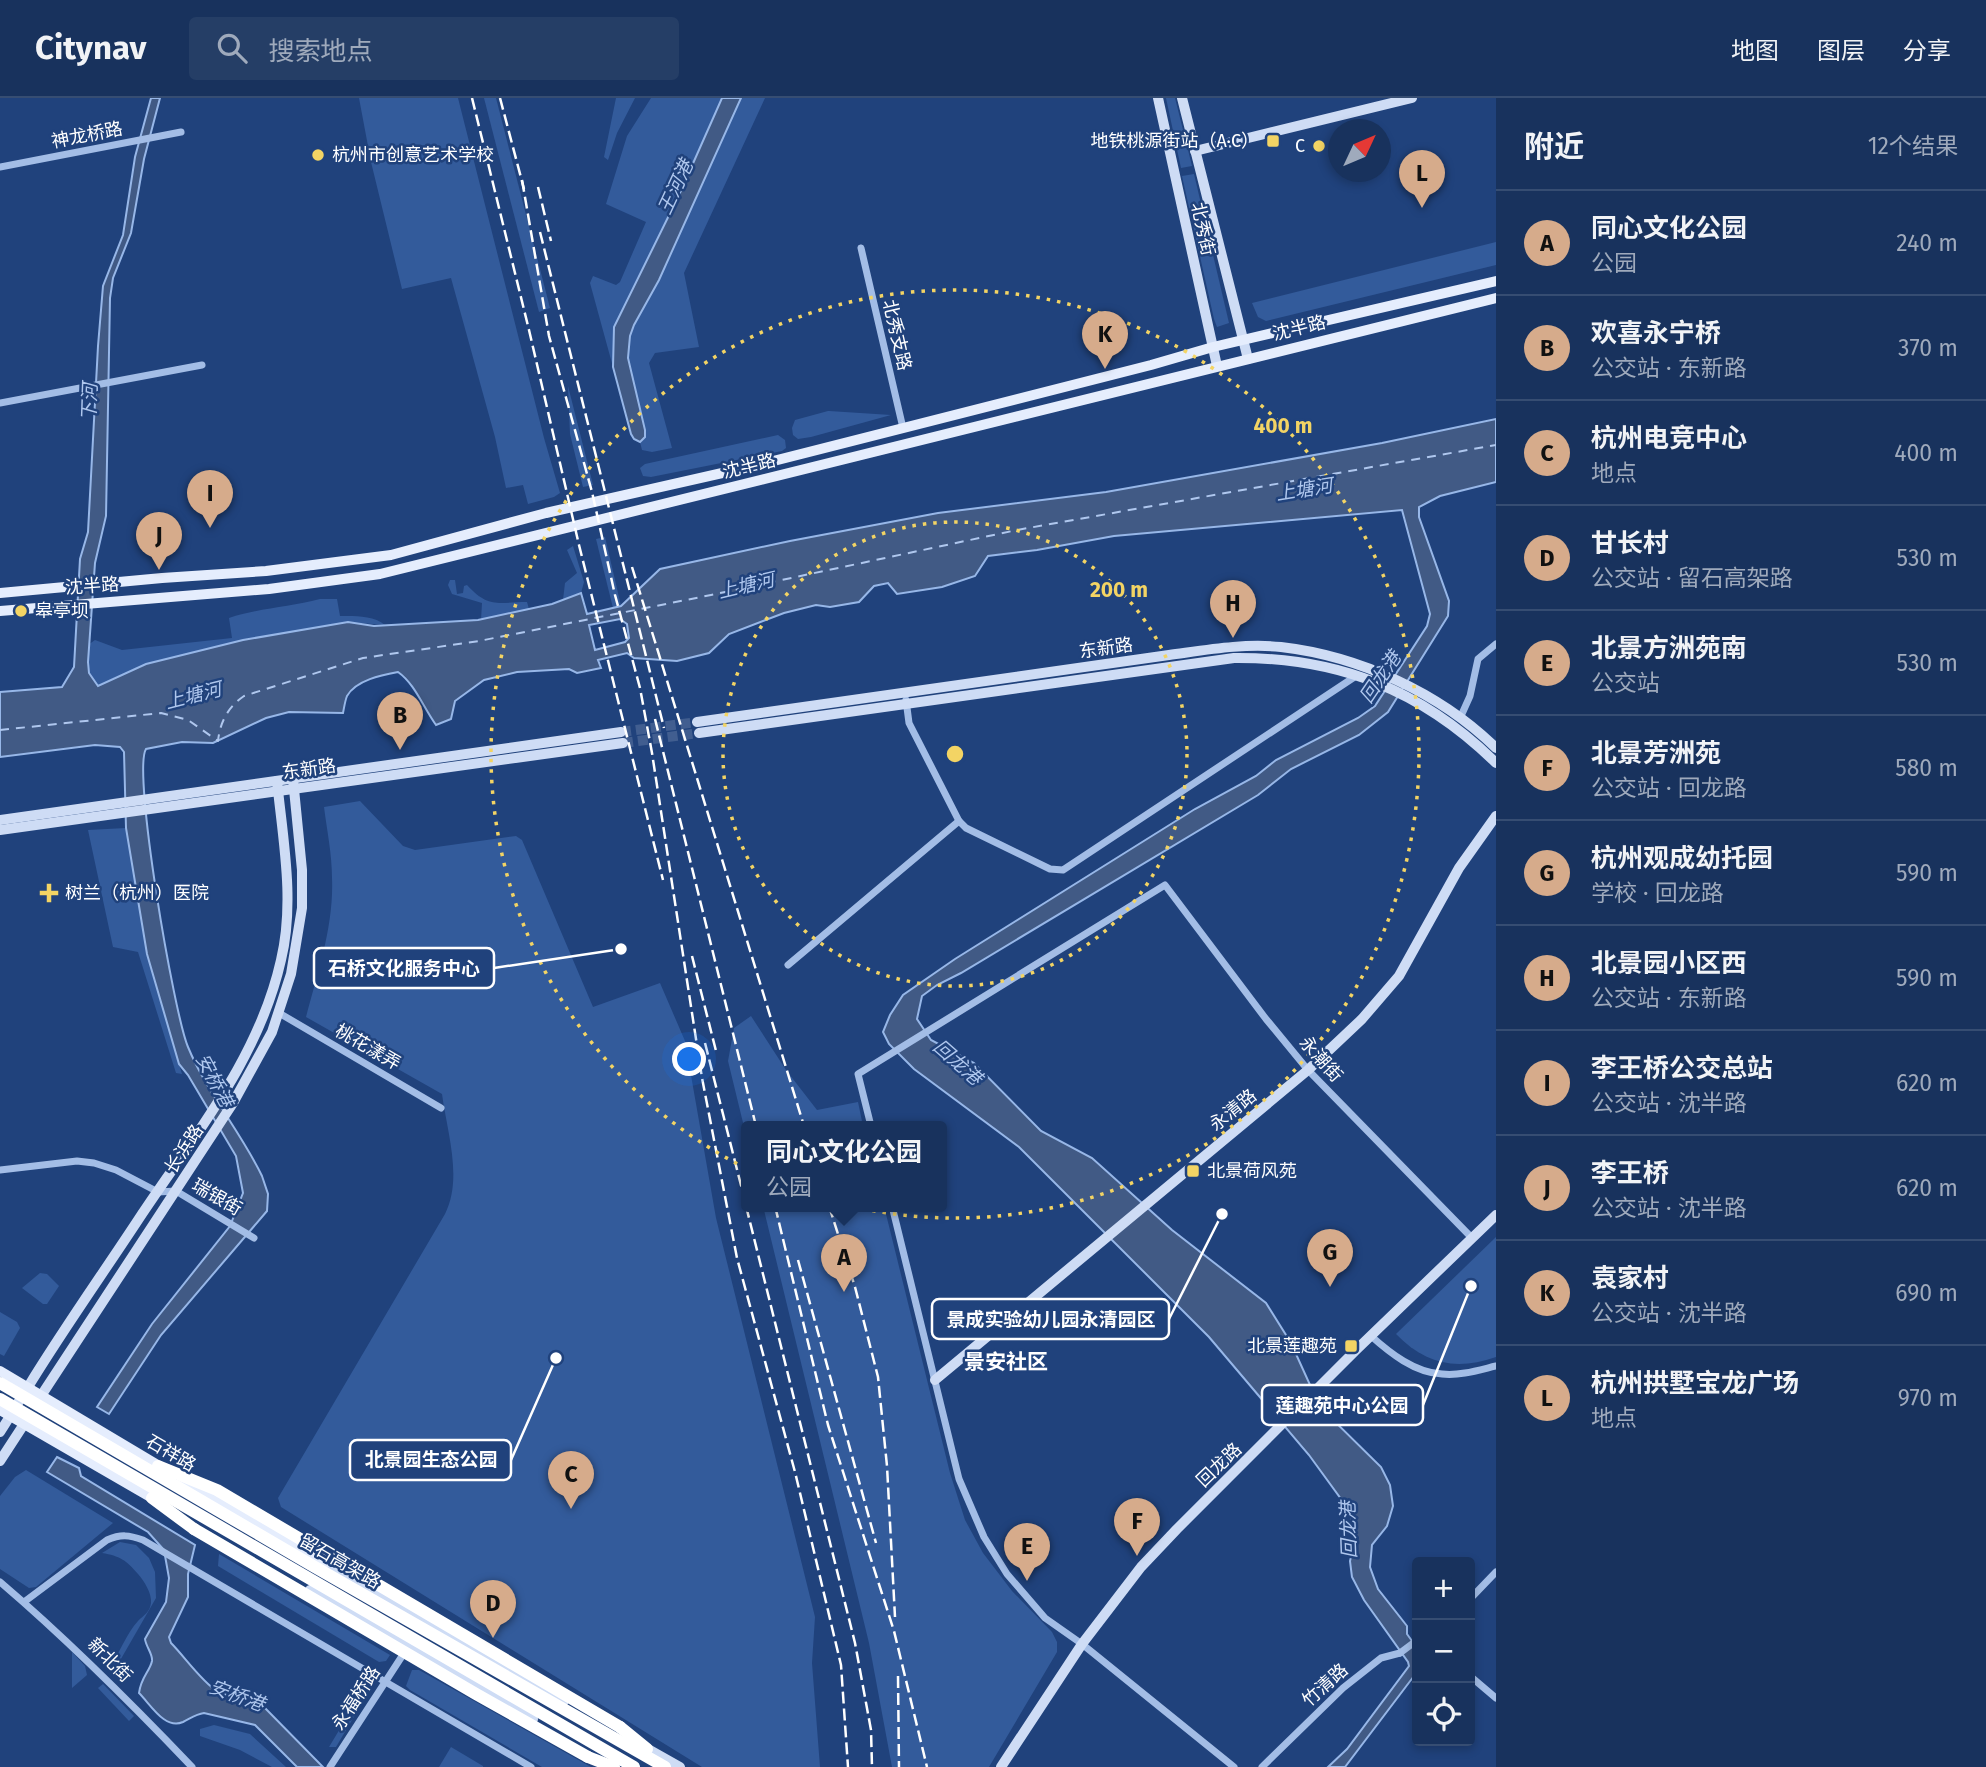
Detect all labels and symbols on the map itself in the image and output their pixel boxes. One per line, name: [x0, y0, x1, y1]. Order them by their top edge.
street label: 神龙桥路: [50, 117, 124, 153]
north arrow: [1328, 119, 1391, 182]
place label: 地铁桃源街站（A·C）: [1090, 130, 1259, 152]
marker: 地铁桃源街站（A·C）: [1265, 133, 1281, 149]
place label: C: [1295, 135, 1305, 157]
marker: C: [1311, 138, 1327, 154]
place label: 杭州市创意艺术学校: [332, 144, 494, 166]
marker: 杭州市创意艺术学校: [310, 147, 326, 163]
pin: L: [1399, 150, 1445, 208]
water label: 王河港: [653, 154, 699, 218]
street label: 北秀街: [1187, 200, 1219, 258]
street label: 北秀支路: [878, 297, 916, 373]
pin: K: [1082, 311, 1128, 369]
street label: 沈半路: [1270, 311, 1328, 345]
water label: 下河: [77, 379, 102, 421]
text: 400 m: [1253, 413, 1313, 439]
street label: 沈半路: [720, 449, 778, 483]
pin: I: [187, 470, 233, 528]
water label: 上塘河: [1274, 473, 1338, 505]
pin: J: [136, 512, 182, 570]
water label: 上塘河: [716, 567, 780, 603]
street label: 沈半路: [64, 573, 120, 599]
text: 200 m: [1090, 577, 1148, 603]
pin: H: [1210, 580, 1256, 638]
place label: 皋亭坝: [35, 600, 89, 622]
marker: 皋亭坝: [13, 603, 29, 619]
street label: 东新路: [1078, 633, 1134, 663]
water label: 回龙港: [1355, 645, 1408, 707]
water label: 上塘河: [163, 676, 227, 714]
pin: B: [377, 692, 423, 750]
centre of rings: [943, 742, 967, 766]
street label: 东新路: [281, 754, 337, 784]
place label: 树兰（杭州）医院: [65, 882, 209, 904]
marker: 树兰（杭州）医院: [39, 883, 59, 903]
callout: 石桥文化服务中心: [314, 948, 494, 988]
text: 石桥文化服务中心: [328, 957, 480, 980]
street label: 桃花漾弄: [331, 1019, 405, 1075]
street label: 永潮街: [1295, 1032, 1347, 1086]
water label: 回龙港: [929, 1035, 989, 1092]
your location: [672, 1042, 706, 1076]
water label: 安桥港: [191, 1050, 239, 1113]
street label: 永清路: [1205, 1084, 1261, 1136]
street label: 长浜路: [160, 1120, 208, 1178]
place label: 北景荷风苑: [1207, 1160, 1297, 1182]
marker: 北景荷风苑: [1185, 1163, 1201, 1179]
street label: 瑞银街: [188, 1174, 246, 1220]
pin: G: [1307, 1229, 1353, 1287]
pin: A: [821, 1234, 867, 1292]
callout: 景成实验幼儿园永清园区: [932, 1299, 1169, 1339]
text: 景成实验幼儿园永清园区: [946, 1308, 1156, 1331]
place label: 北景莲趣苑: [1247, 1335, 1337, 1357]
marker: 北景莲趣苑: [1343, 1338, 1359, 1354]
district label: 景安社区: [964, 1349, 1048, 1375]
callout: 莲趣苑中心公园: [1262, 1385, 1423, 1425]
text: 莲趣苑中心公园: [1275, 1394, 1409, 1417]
street label: 石祥路: [142, 1430, 200, 1476]
street label: 回龙路: [1192, 1438, 1246, 1492]
callout: 北景园生态公园: [350, 1440, 511, 1480]
text: 北景园生态公园: [364, 1448, 498, 1471]
pin: C: [548, 1451, 594, 1509]
pin: F: [1114, 1498, 1160, 1556]
water label: 回龙港: [1336, 1498, 1361, 1559]
pin: E: [1004, 1523, 1050, 1581]
street label: 留石高架路: [296, 1529, 384, 1593]
pin: D: [470, 1580, 516, 1638]
street label: 新北街: [83, 1633, 137, 1687]
street label: 竹清路: [1298, 1659, 1352, 1711]
street label: 永福桥路: [327, 1662, 385, 1734]
water label: 安桥港: [206, 1675, 270, 1717]

